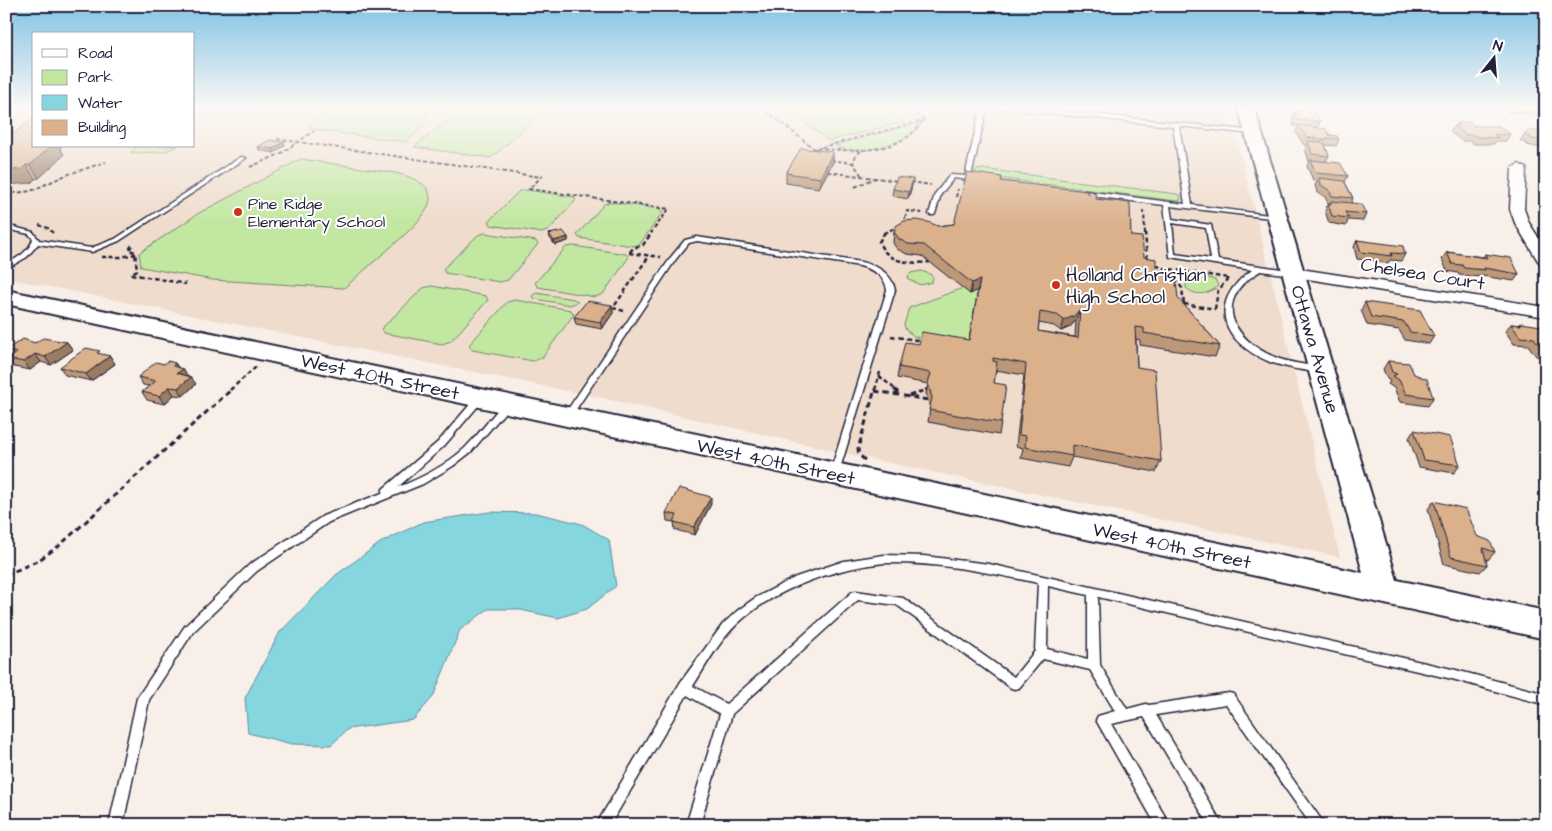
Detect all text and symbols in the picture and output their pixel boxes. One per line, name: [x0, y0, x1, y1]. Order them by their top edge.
legend: [32, 32, 195, 148]
north arrow: [1470, 32, 1520, 82]
text: N: [1490, 36, 1505, 57]
text: Road: [78, 43, 113, 64]
text: Park: [78, 67, 113, 88]
text: Water: [78, 93, 122, 114]
text: Building: [78, 117, 126, 139]
place label: Pine Ridge Elementary School: [248, 193, 385, 234]
marker: Pine Ridge Elementary School: [232, 206, 244, 218]
street label: Chelsea Court: [1359, 251, 1487, 298]
place label: Holland Christian High School: [1066, 262, 1206, 312]
marker: Holland Christian High School: [1050, 279, 1062, 291]
street label: Ottawa Avenue: [1283, 282, 1346, 417]
street label: West 40th Street: [298, 348, 462, 407]
street label: West 40th Street: [694, 433, 858, 492]
street label: West 40th Street: [1090, 517, 1254, 576]

